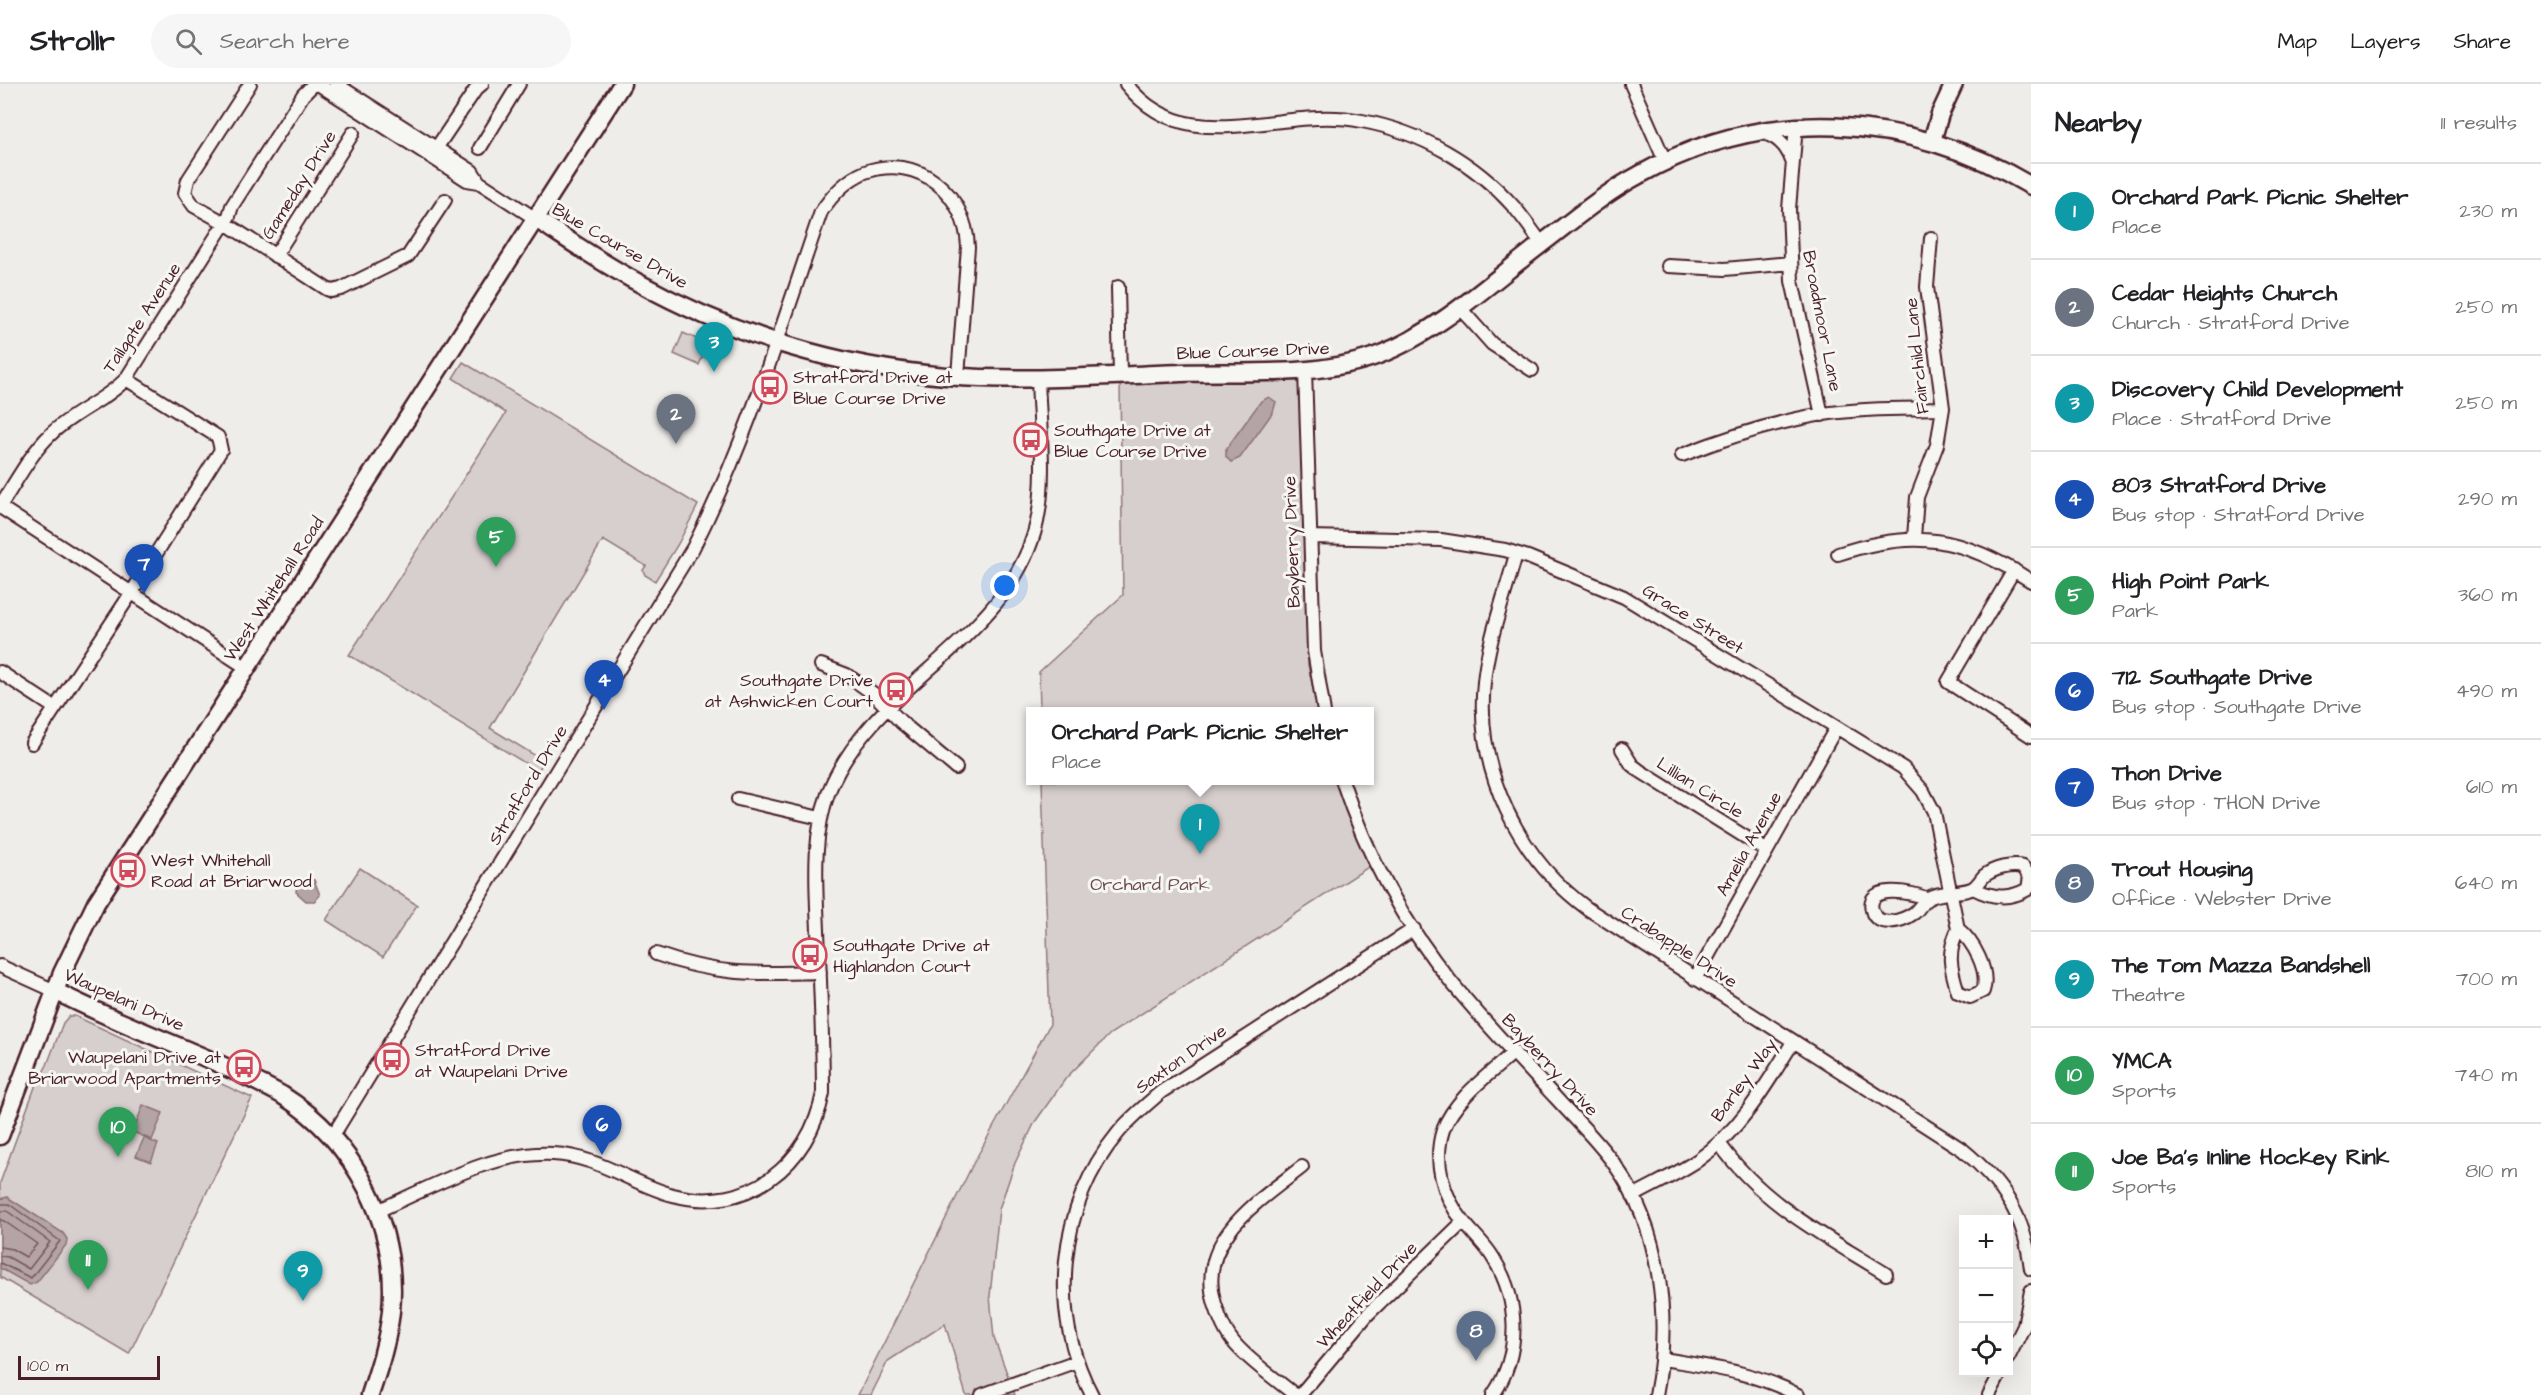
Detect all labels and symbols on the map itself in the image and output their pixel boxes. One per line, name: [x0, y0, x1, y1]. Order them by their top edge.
street label: Gameday Drive: [255, 125, 344, 245]
street label: Blue Course Drive: [547, 197, 693, 295]
street label: Broadmoor Lane: [1796, 248, 1848, 394]
street label: Tailgate Avenue: [97, 258, 188, 379]
street label: Fairchild Lane: [1898, 296, 1936, 415]
pin: 3: [694, 322, 734, 372]
street label: Blue Course Drive: [1176, 336, 1330, 366]
place label: Stratford Drive at Blue Course Drive: [793, 365, 953, 411]
bus stop icon: Stratford Drive at Blue Course Drive: [752, 369, 788, 405]
pin: 2: [656, 394, 696, 444]
place label: Southgate Drive at Blue Course Drive: [1054, 418, 1211, 464]
bus stop icon: Southgate Drive at Blue Course Drive: [1013, 422, 1049, 458]
street label: Bayberry Drive: [1277, 475, 1308, 608]
street label: West Whitehall Road: [218, 512, 330, 666]
pin: 5: [476, 518, 516, 567]
pin: 7: [124, 544, 164, 594]
your location: [990, 571, 1019, 600]
street label: Grace Street: [1637, 578, 1749, 661]
pin: 4: [584, 660, 624, 710]
place label: Southgate Drive at Ashwicken Court: [705, 668, 874, 714]
bus stop icon: Southgate Drive at Ashwicken Court: [878, 672, 914, 708]
street label: Stratford Drive: [482, 720, 574, 850]
street label: Lillian Circle: [1652, 751, 1749, 825]
street label: Amelia Avenue: [1710, 787, 1788, 901]
pin: 1: [1180, 804, 1220, 854]
place label: West Whitehall Road at Briarwood: [151, 848, 312, 894]
bus stop icon: West Whitehall Road at Briarwood: [110, 852, 146, 888]
park label: Orchard Park: [1090, 872, 1210, 897]
street label: Crabapple Drive: [1616, 900, 1742, 994]
place label: Southgate Drive at Highlandon Court: [833, 933, 990, 980]
bus stop icon: Southgate Drive at Highlandon Court: [792, 937, 828, 973]
street label: Waupelani Drive: [60, 962, 188, 1038]
street label: Bayberry Drive: [1495, 1008, 1604, 1123]
street label: Saxton Drive: [1130, 1018, 1232, 1100]
street label: Barley Way: [1705, 1033, 1784, 1127]
place label: Stratford Drive at Waupelani Drive: [415, 1038, 568, 1084]
bus stop icon: Stratford Drive at Waupelani Drive: [374, 1042, 410, 1078]
place label: Waupelani Drive at Briarwood Apartments: [28, 1045, 222, 1091]
bus stop icon: Waupelani Drive at Briarwood Apartments: [226, 1049, 262, 1085]
pin: 6: [582, 1106, 622, 1155]
pin: 10: [98, 1108, 138, 1157]
street label: Wheatfield Drive: [1311, 1236, 1423, 1354]
pin: 11: [68, 1240, 107, 1290]
pin: 9: [284, 1252, 322, 1301]
pin: 8: [1456, 1312, 1496, 1361]
scale bar: [18, 1353, 160, 1380]

